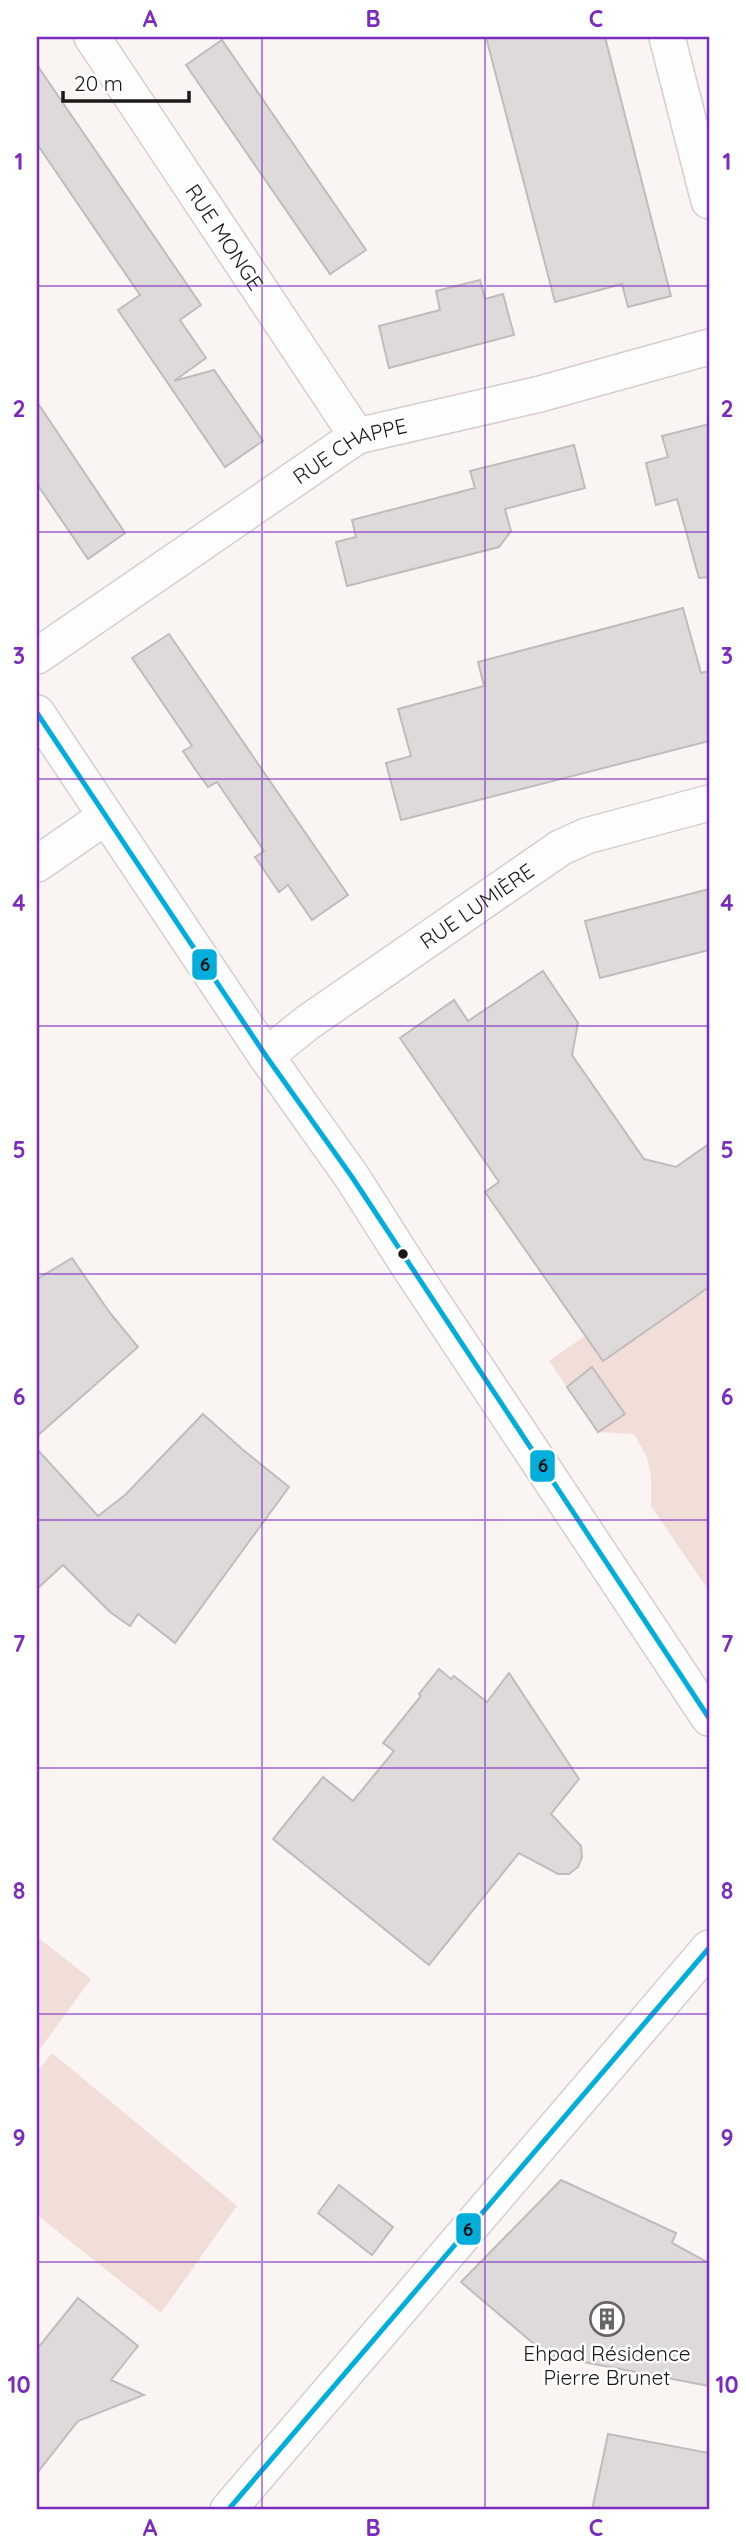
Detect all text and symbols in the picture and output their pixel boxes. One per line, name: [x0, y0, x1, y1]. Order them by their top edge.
text: A: [143, 4, 158, 33]
text: B: [365, 4, 381, 33]
text: C: [589, 4, 603, 33]
scale bar: [63, 60, 189, 104]
text: 20 m: [74, 70, 123, 96]
text: 1: [15, 147, 23, 176]
text: 1: [723, 147, 731, 176]
street label: RUE MONGE: [180, 179, 269, 295]
text: 2: [12, 394, 26, 423]
text: 2: [720, 394, 734, 423]
street label: RUE CHAPPE: [288, 412, 409, 489]
text: 3: [13, 641, 25, 670]
text: 3: [721, 641, 733, 670]
street label: RUE LUMIÈRE: [415, 857, 539, 954]
text: 4: [12, 888, 26, 917]
text: 4: [720, 888, 734, 917]
line badge: 6: [191, 948, 218, 981]
text: 6: [200, 952, 210, 976]
text: 5: [12, 1135, 26, 1164]
text: 5: [720, 1135, 734, 1164]
unlabelled marker: [396, 1247, 410, 1261]
text: 6: [13, 1382, 25, 1411]
text: 6: [721, 1382, 733, 1411]
line badge: 6: [529, 1449, 556, 1483]
text: 6: [538, 1453, 548, 1477]
text: 7: [13, 1629, 26, 1658]
text: 7: [721, 1629, 734, 1658]
text: 8: [13, 1876, 25, 1905]
text: 8: [721, 1876, 733, 1905]
text: 9: [12, 2123, 26, 2152]
text: 9: [720, 2123, 734, 2152]
line badge: 6: [455, 2212, 482, 2246]
text: 6: [463, 2217, 473, 2241]
building icon: Ehpad Résidence Pierre Brunet: [588, 2300, 626, 2338]
place label: Ehpad Résidence Pierre Brunet: [523, 2340, 691, 2390]
text: 10: [7, 2370, 31, 2399]
text: 10: [715, 2370, 739, 2399]
text: A: [143, 2513, 158, 2542]
text: B: [365, 2513, 381, 2542]
text: C: [589, 2513, 603, 2542]

